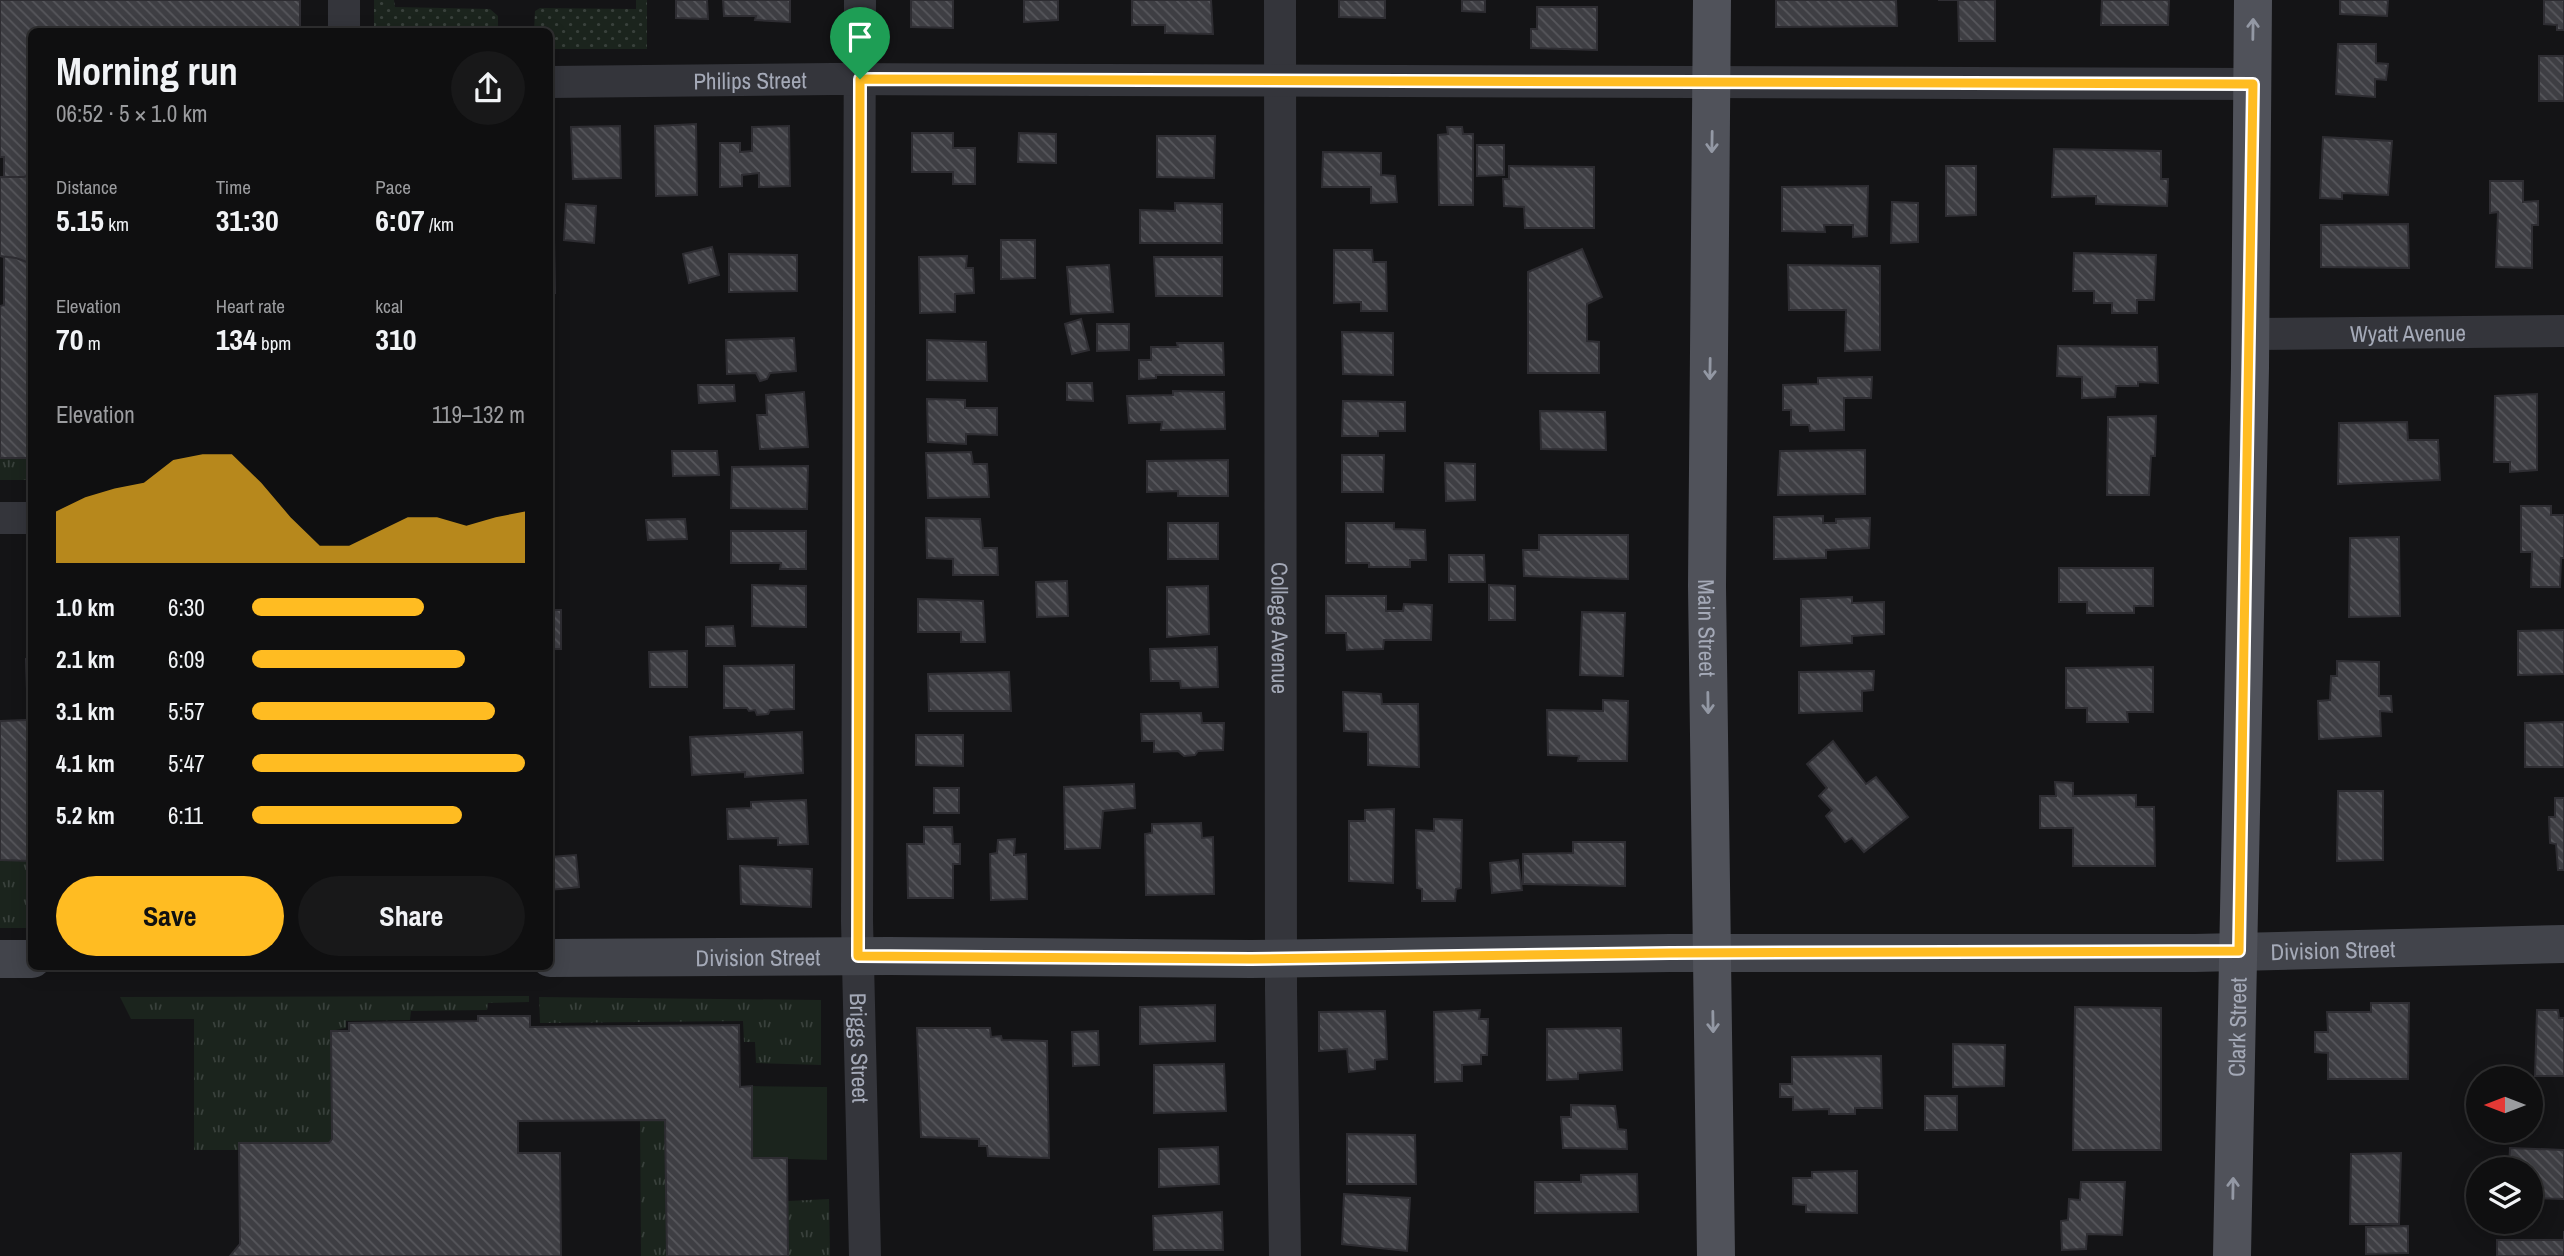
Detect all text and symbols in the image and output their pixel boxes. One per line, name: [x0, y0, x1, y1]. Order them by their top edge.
pin: [830, 7, 890, 79]
icon: arrive: [841, 18, 879, 56]
one-way arrow: [2246, 18, 2260, 41]
text: Morning run: [56, 46, 238, 97]
button: share: [451, 51, 525, 125]
street label: Philips Street: [693, 64, 807, 96]
text: 06:52 · 5 × 1.0 km: [56, 98, 208, 129]
one-way arrow: [1705, 130, 1719, 153]
text: Distance: [56, 174, 117, 200]
text: Time: [216, 174, 251, 200]
text: Pace: [375, 174, 411, 200]
text: 5.15: [56, 200, 104, 240]
text: 31:30: [216, 200, 279, 240]
text: 6:07: [375, 200, 425, 240]
text: km: [104, 211, 129, 237]
text: /km: [425, 211, 454, 237]
text: Elevation: [56, 293, 121, 319]
text: Heart rate: [216, 293, 285, 319]
text: kcal: [375, 293, 403, 319]
street label: Wyatt Avenue: [2350, 316, 2466, 349]
text: 70: [56, 319, 83, 359]
text: 134: [216, 319, 257, 359]
text: 310: [375, 319, 416, 359]
text: m: [83, 330, 101, 356]
text: bpm: [257, 330, 291, 356]
one-way arrow: [1703, 357, 1717, 380]
text: Elevation: [56, 399, 135, 430]
text: 119–132 m: [432, 399, 525, 430]
street label: College Avenue: [1265, 562, 1296, 694]
street label: Main Street: [1691, 579, 1724, 677]
text: 1.0 km: [56, 592, 115, 623]
text: 6:30: [168, 592, 205, 623]
text: 2.1 km: [56, 644, 115, 675]
text: 6:09: [168, 644, 205, 675]
one-way arrow: [1702, 691, 1715, 714]
text: 3.1 km: [56, 696, 115, 727]
text: 5:57: [168, 696, 205, 727]
text: 4.1 km: [56, 748, 115, 779]
text: 5:47: [168, 748, 205, 779]
text: 5.2 km: [56, 800, 115, 831]
text: 6:11: [168, 800, 203, 831]
button: Save: [56, 876, 284, 956]
button: Share: [298, 876, 525, 956]
street label: Division Street: [2270, 933, 2396, 967]
street label: Division Street: [695, 941, 821, 973]
street label: Clark Street: [2220, 977, 2253, 1077]
street label: Briggs Street: [843, 993, 877, 1103]
one-way arrow: [1706, 1010, 1719, 1033]
north arrow: [2466, 1066, 2543, 1143]
map controls: [2466, 1066, 2543, 1234]
button: layers: [2466, 1157, 2543, 1234]
one-way arrow: [2227, 1177, 2240, 1200]

